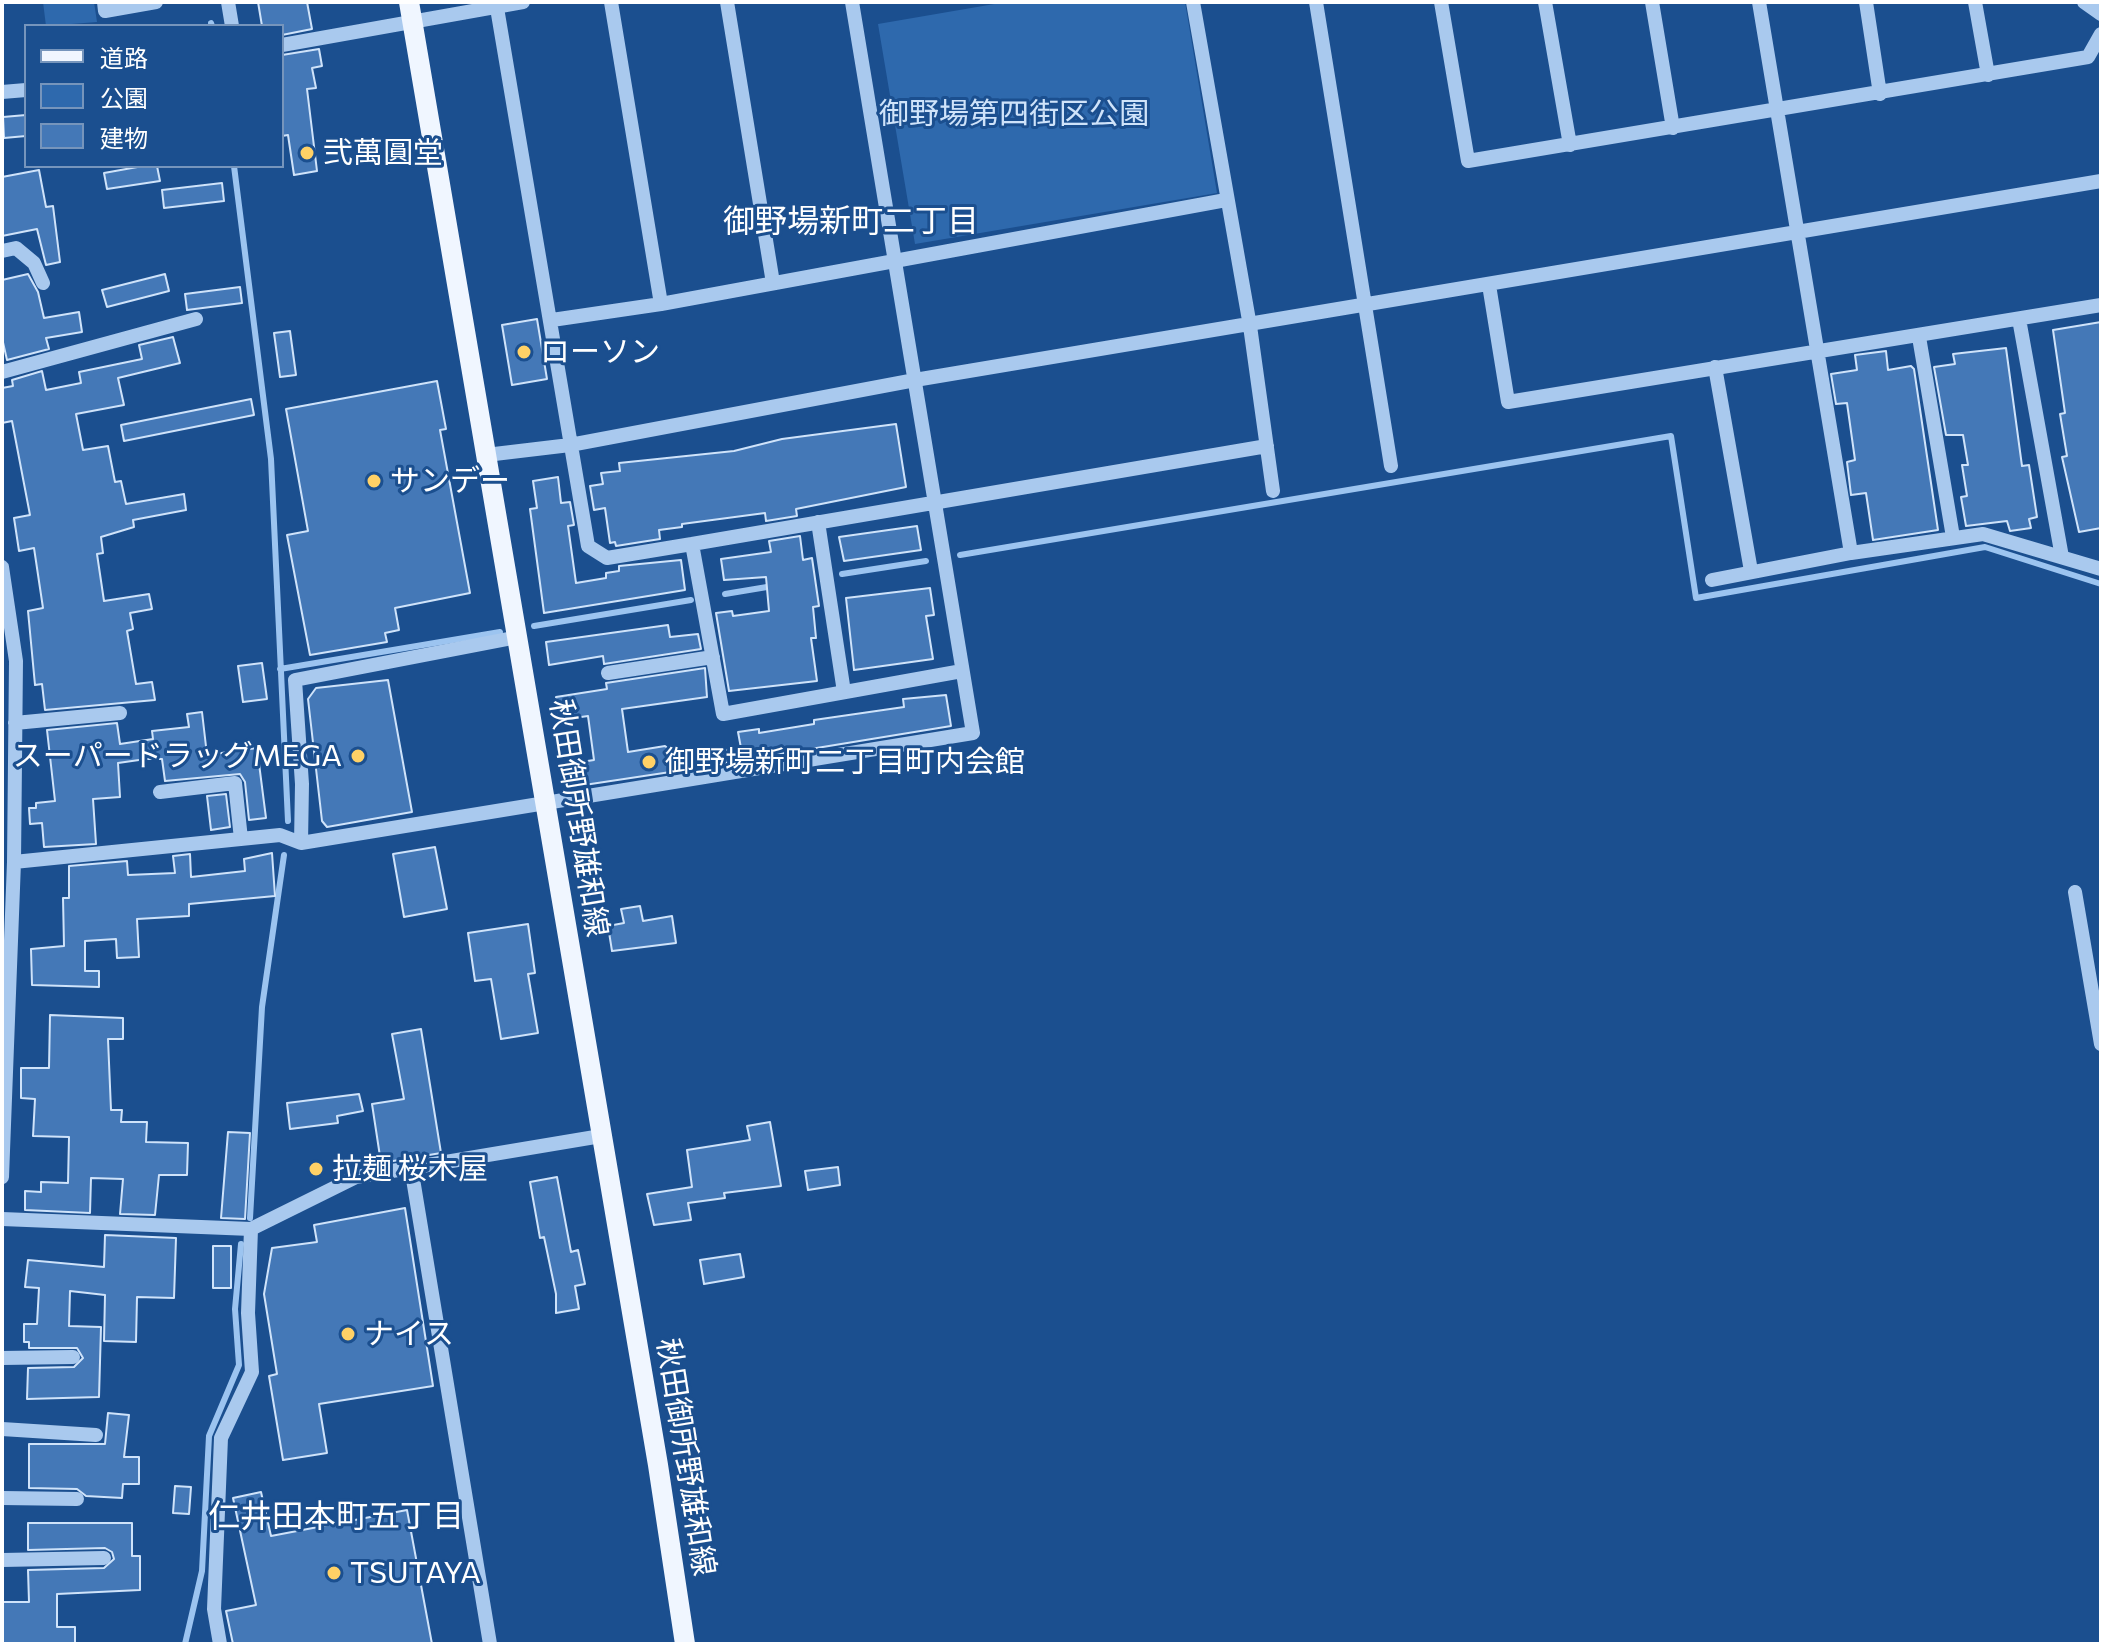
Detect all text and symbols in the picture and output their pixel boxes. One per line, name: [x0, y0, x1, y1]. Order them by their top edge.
legend: [24, 24, 284, 168]
text: 道路: [100, 43, 148, 72]
text: 公園: [100, 83, 148, 112]
park label: 御野場第四街区公園: [879, 96, 1149, 132]
text: 建物: [100, 123, 148, 152]
place label: 弐萬圓堂: [323, 135, 443, 171]
marker: 弐萬圓堂: [298, 144, 316, 162]
district label: 御野場新町二丁目: [723, 202, 979, 240]
place label: ローソン: [540, 334, 660, 370]
marker: ローソン: [515, 343, 533, 361]
place label: サンデー: [390, 463, 510, 499]
marker: サンデー: [365, 472, 383, 490]
street label: 秋田御所野雄和線: [542, 697, 616, 939]
place label: スーパードラッグMEGA: [13, 738, 342, 774]
place label: 御野場新町二丁目町内会館: [665, 744, 1025, 780]
marker: スーパードラッグMEGA: [349, 747, 367, 765]
marker: 御野場新町二丁目町内会館: [640, 753, 658, 771]
place label: 拉麺 桜木屋: [332, 1151, 488, 1187]
marker: 拉麺 桜木屋: [307, 1160, 325, 1178]
place label: ナイス: [364, 1316, 454, 1352]
marker: ナイス: [339, 1325, 357, 1343]
street label: 秋田御所野雄和線: [649, 1336, 723, 1578]
district label: 仁井田本町五丁目: [208, 1497, 464, 1535]
place label: TSUTAYA: [350, 1555, 481, 1591]
marker: TSUTAYA: [325, 1564, 343, 1582]

